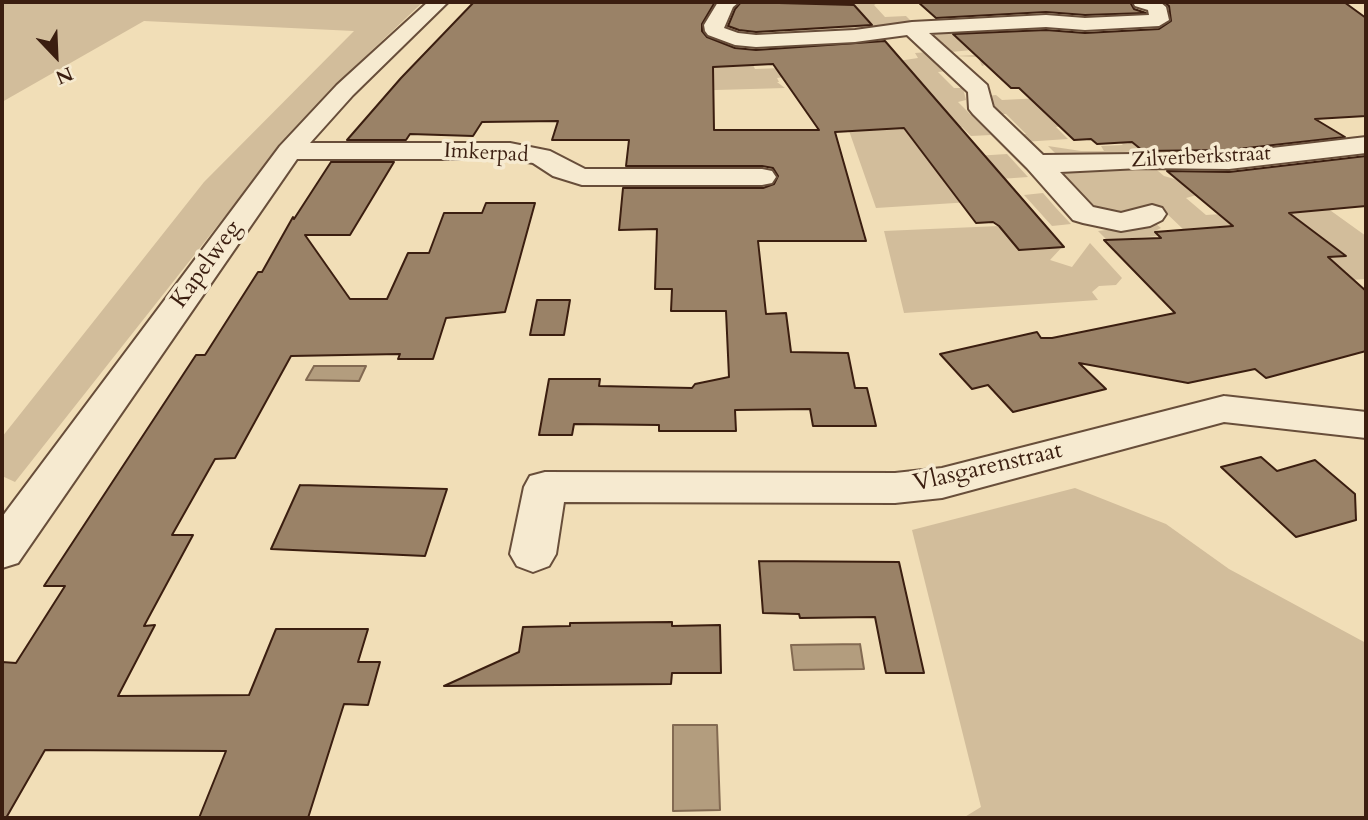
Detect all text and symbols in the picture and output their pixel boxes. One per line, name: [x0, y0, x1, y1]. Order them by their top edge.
north arrow: [21, 21, 91, 91]
text: N: [52, 60, 77, 91]
street label: Imkerpad: [443, 139, 529, 169]
street label: Zilverberkstraat: [1131, 142, 1271, 174]
street label: Kapelweg: [165, 215, 249, 315]
street label: Vlasgarenstraat: [911, 437, 1065, 499]

